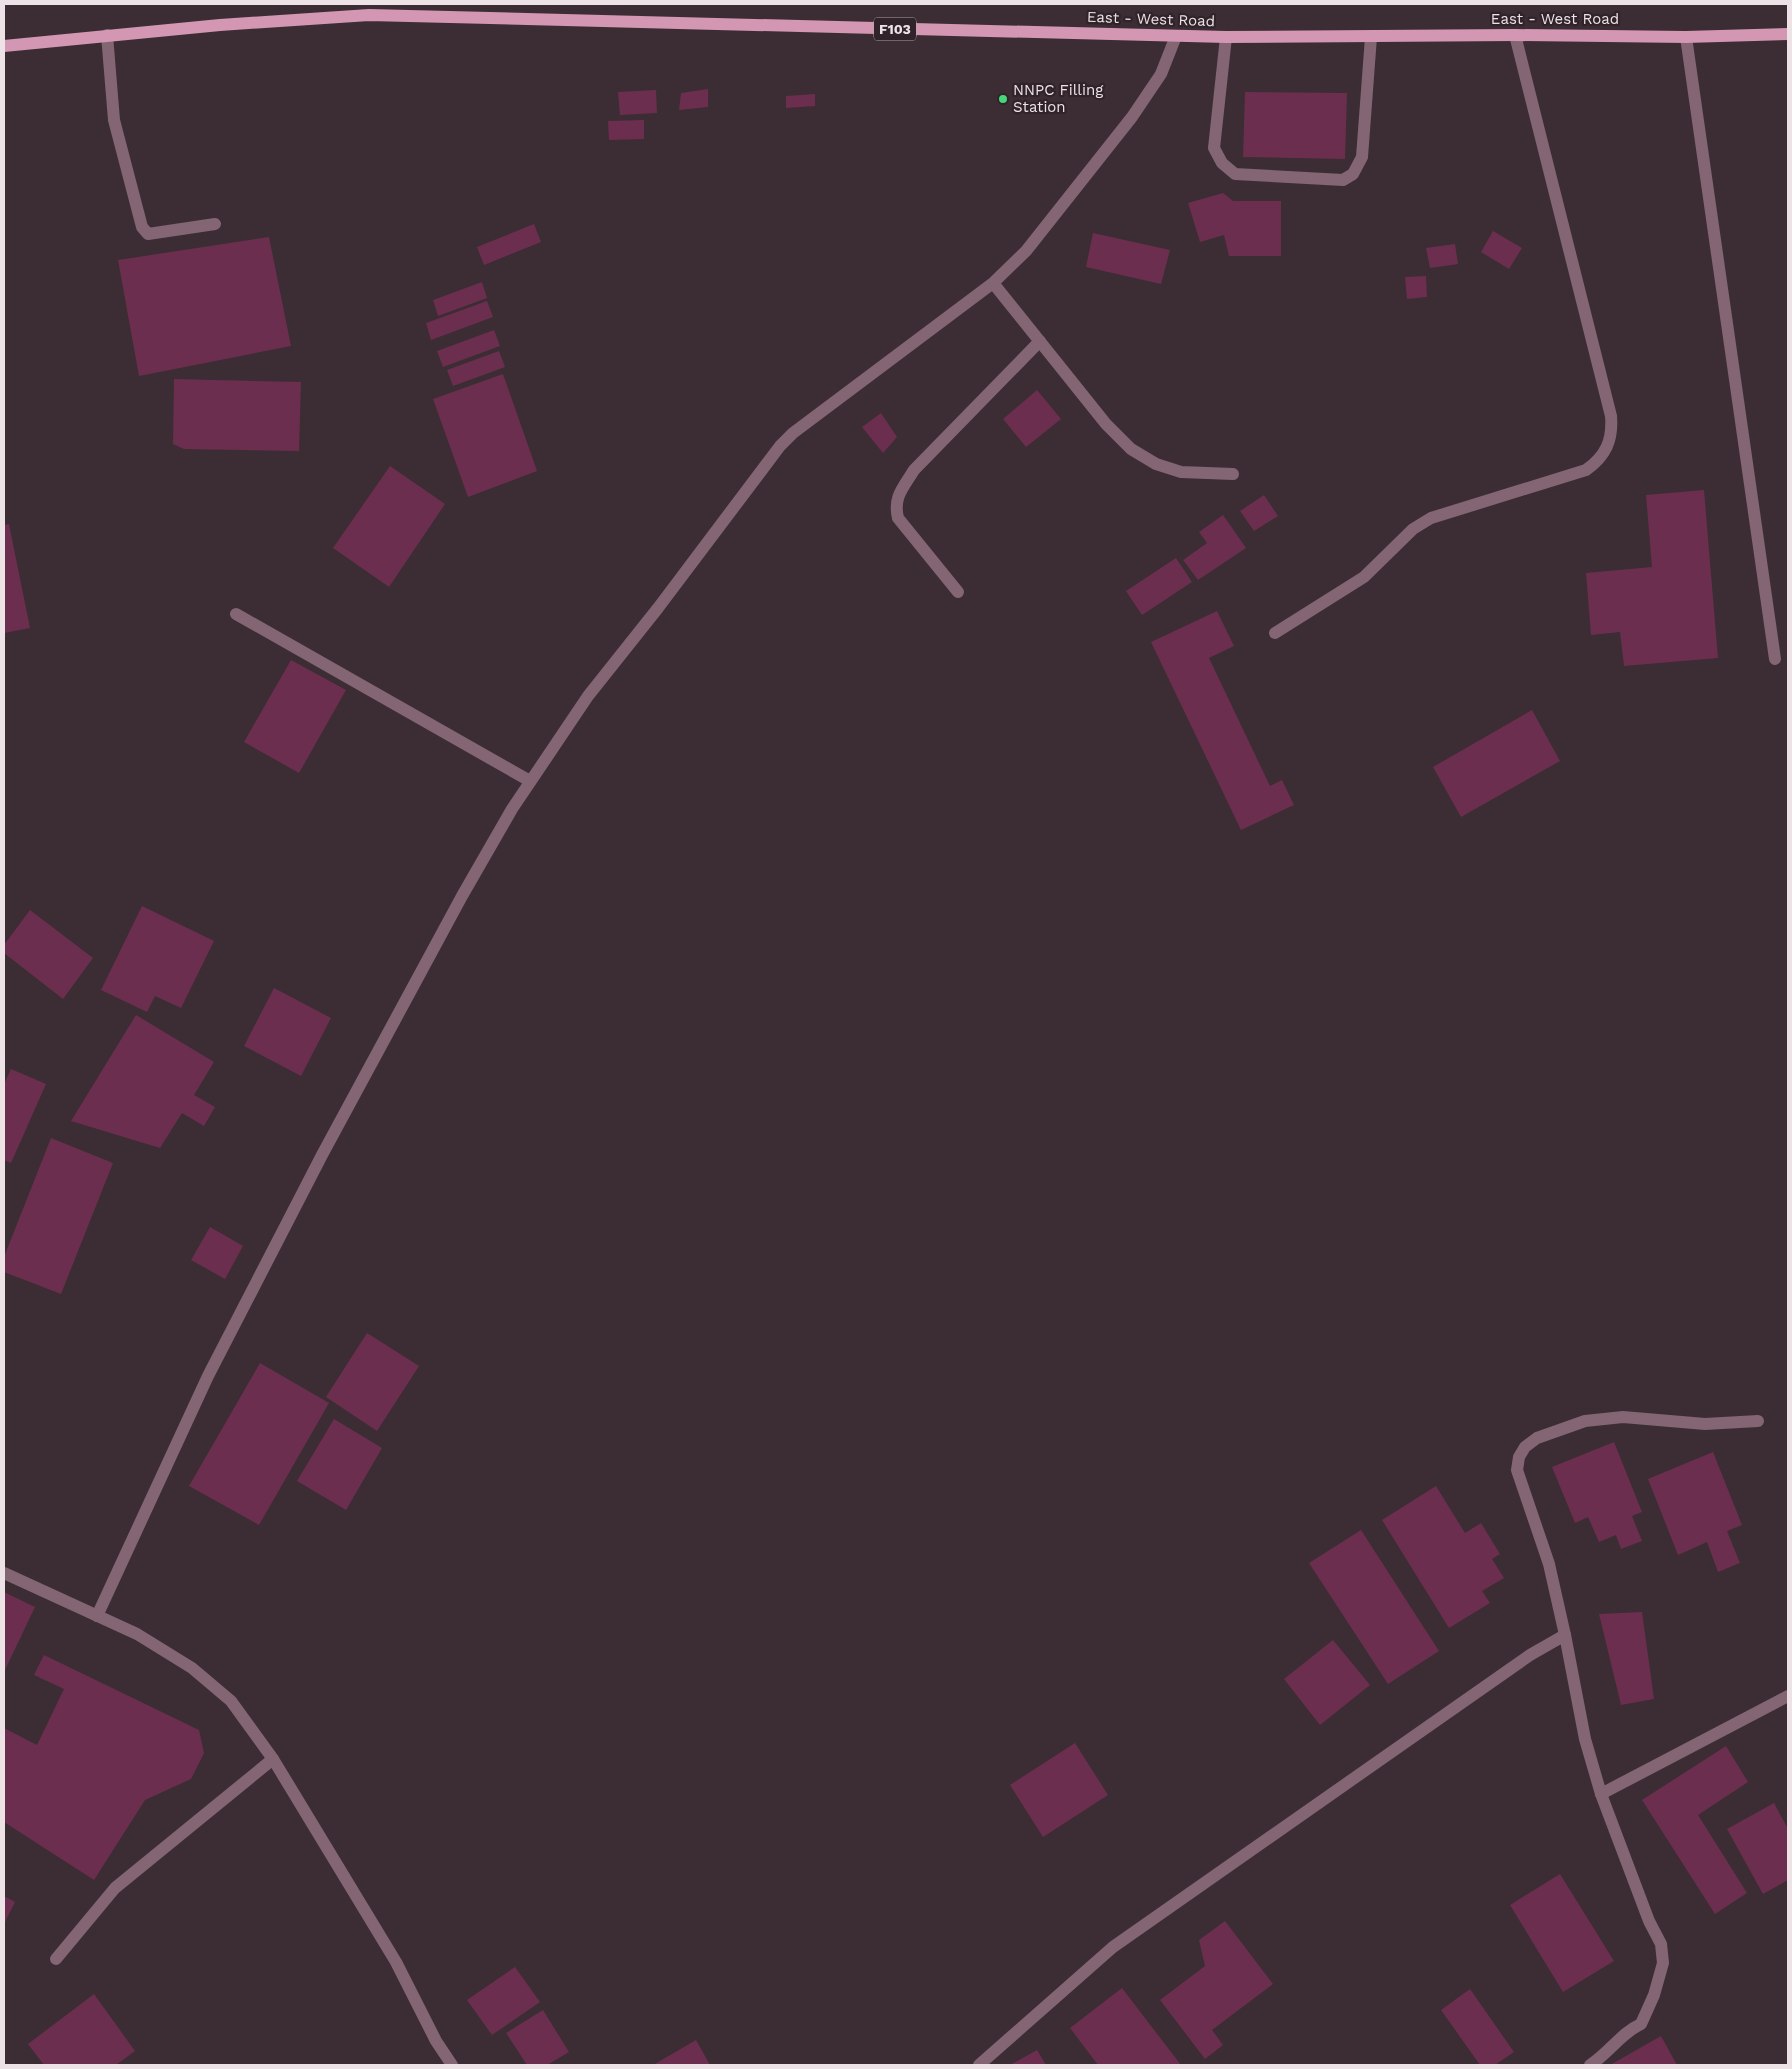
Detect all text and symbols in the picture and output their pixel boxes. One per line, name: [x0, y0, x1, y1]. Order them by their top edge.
street label: East - West Road: [1087, 8, 1215, 30]
street label: East - West Road: [1491, 10, 1619, 28]
road number: F103: [874, 18, 916, 40]
place label: NNPC Filling Station: [1013, 81, 1103, 116]
marker: NNPC Filling Station: [997, 93, 1009, 105]

